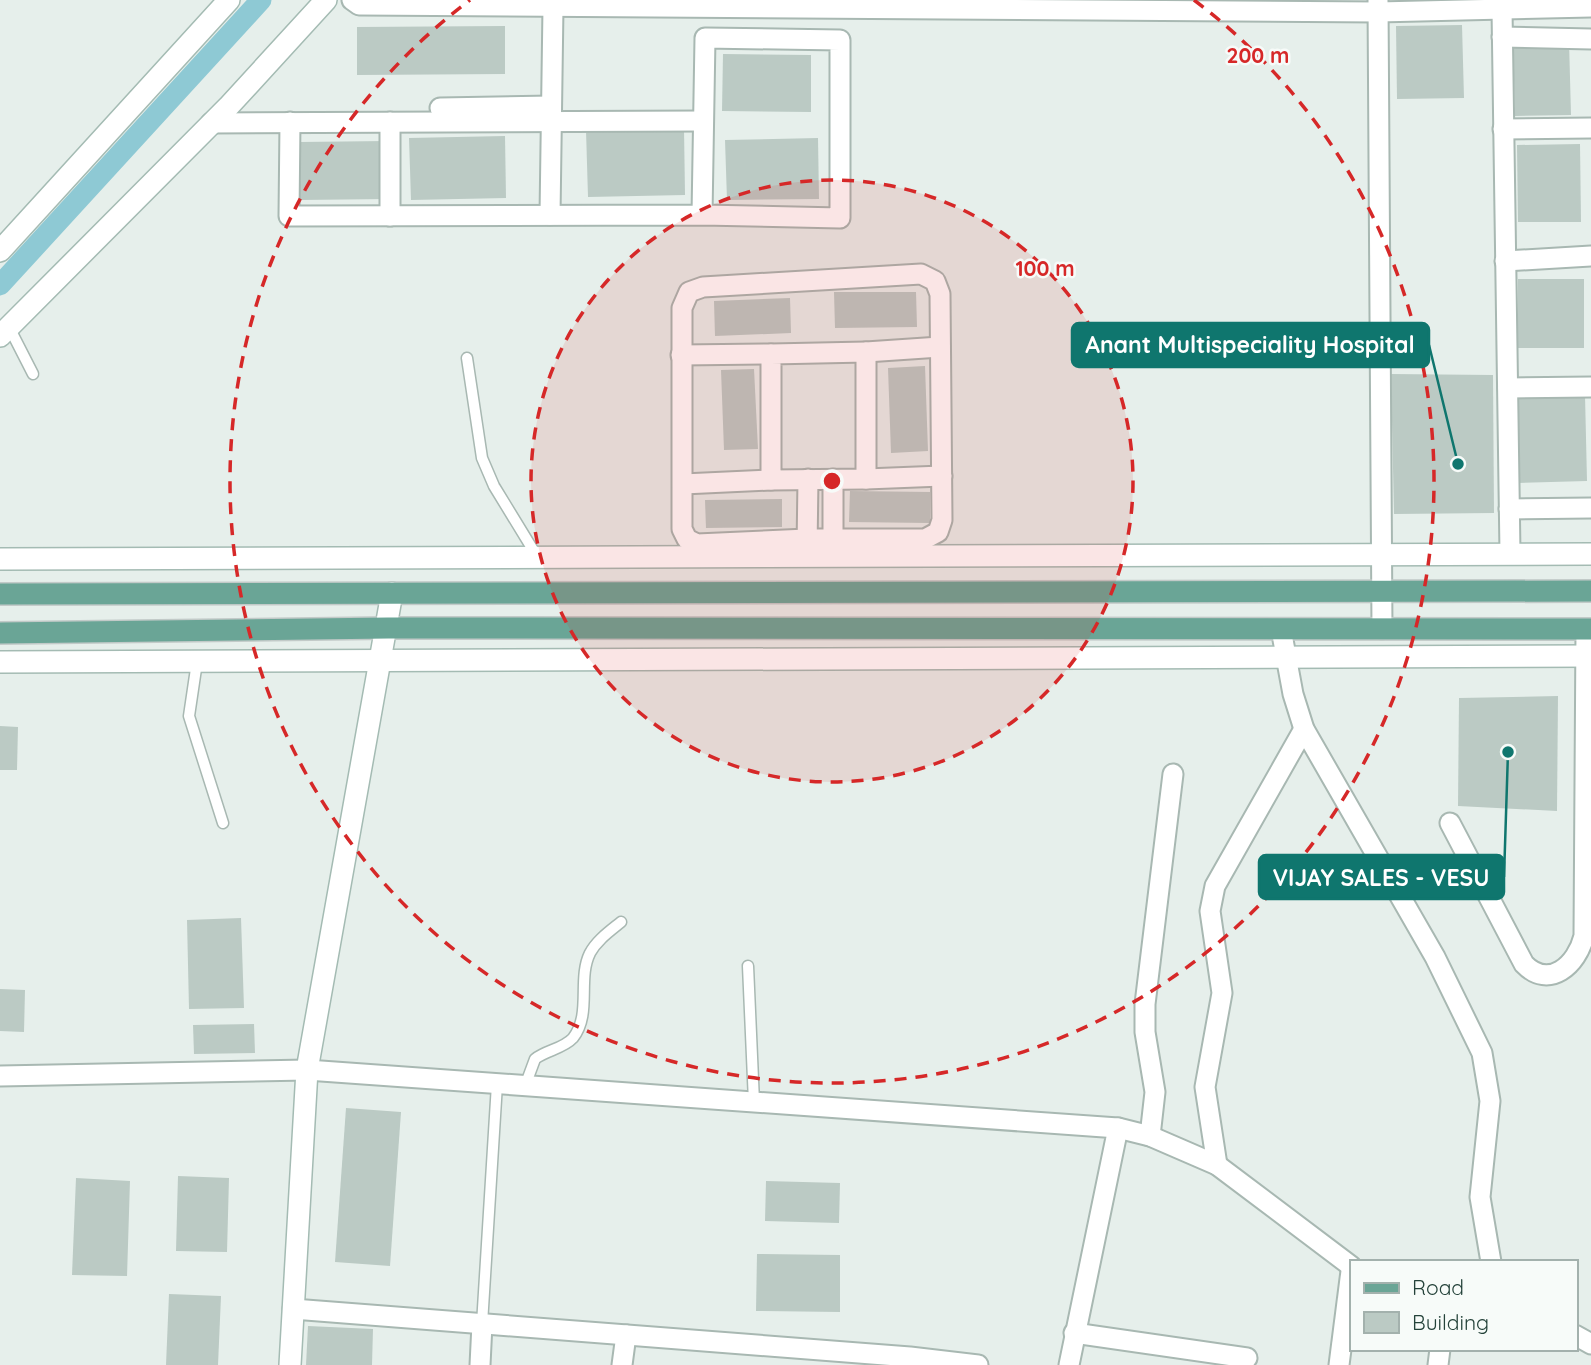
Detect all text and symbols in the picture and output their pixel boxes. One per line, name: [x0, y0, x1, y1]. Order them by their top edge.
text: 200 m: [1227, 42, 1289, 68]
text: 100 m: [1015, 255, 1075, 281]
callout: Anant Multispeciality Hospital: [1072, 323, 1429, 367]
text: Anant Multispeciality Hospital: [1085, 330, 1415, 359]
centre of rings: [820, 469, 844, 493]
callout: VIJAY SALES - VESU: [1259, 855, 1504, 899]
text: VIJAY SALES - VESU: [1272, 863, 1490, 892]
legend: [1350, 1260, 1577, 1351]
text: Road: [1412, 1274, 1464, 1300]
text: Building: [1412, 1309, 1489, 1335]

